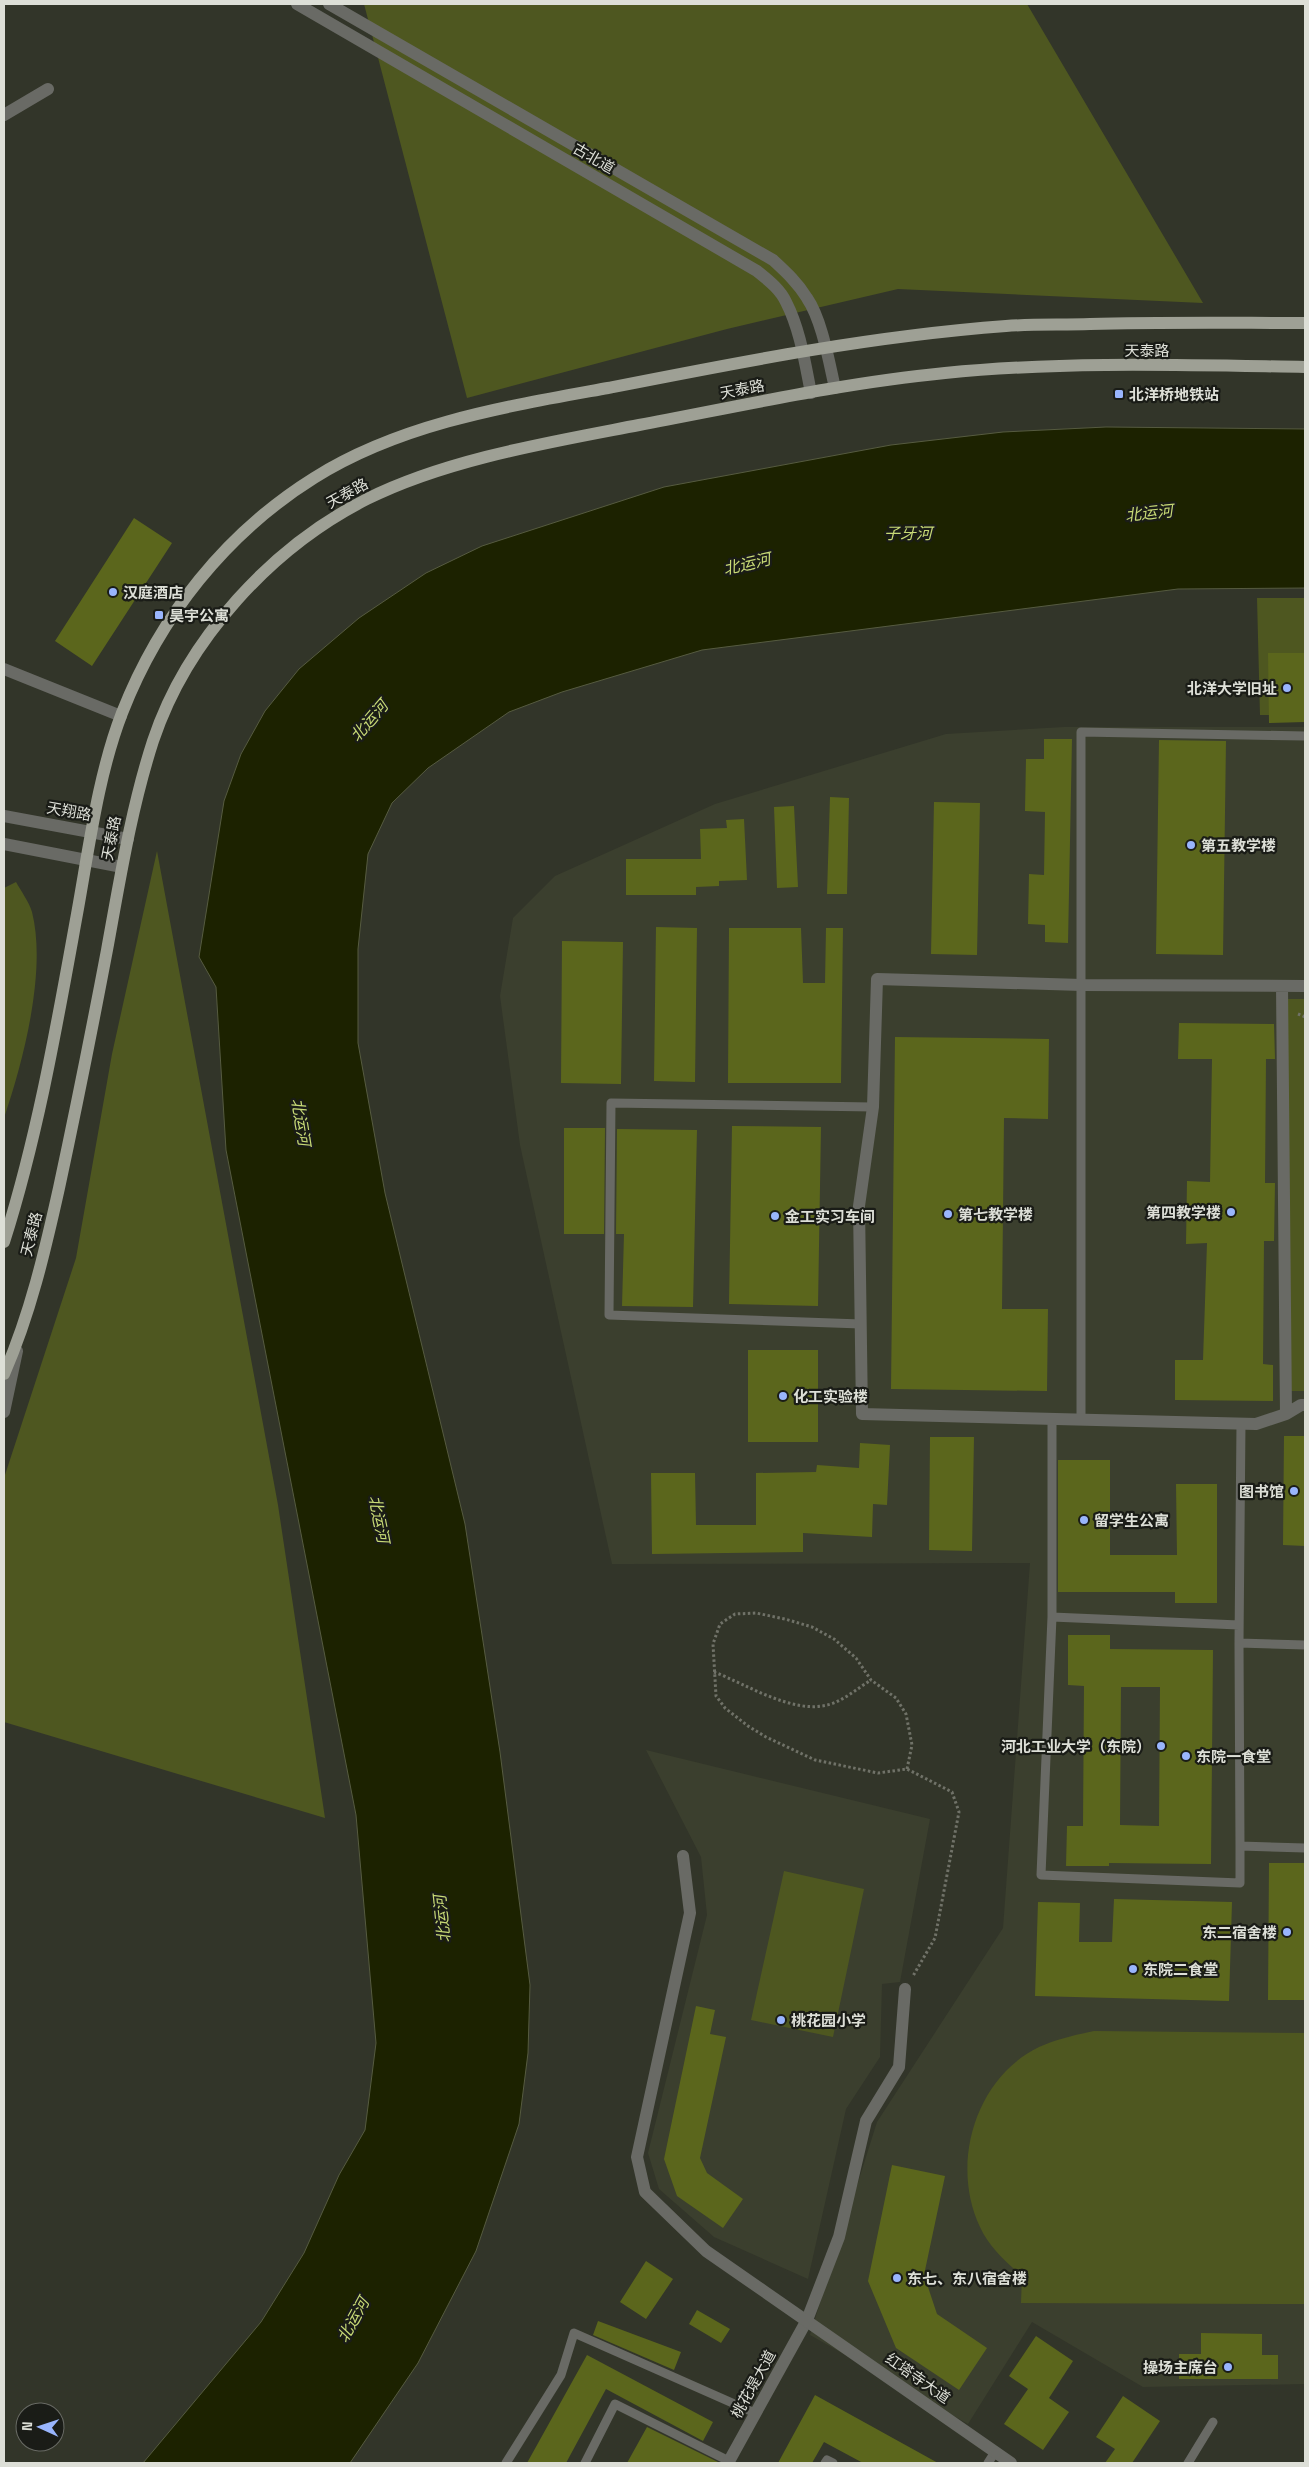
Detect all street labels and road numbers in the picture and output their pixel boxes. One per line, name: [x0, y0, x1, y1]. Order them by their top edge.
street label: 古北道: [570, 139, 618, 177]
street label: 天泰路: [1124, 341, 1170, 360]
street label: 天泰路: [718, 375, 766, 403]
street label: 天泰路: [323, 474, 371, 512]
street label: 天翔路: [45, 798, 93, 824]
street label: 天泰路: [97, 814, 125, 862]
street label: 天泰路: [16, 1210, 46, 1258]
street label: 桃花堤大道: [727, 2347, 779, 2421]
street label: 红塔寺大道: [882, 2349, 954, 2407]

